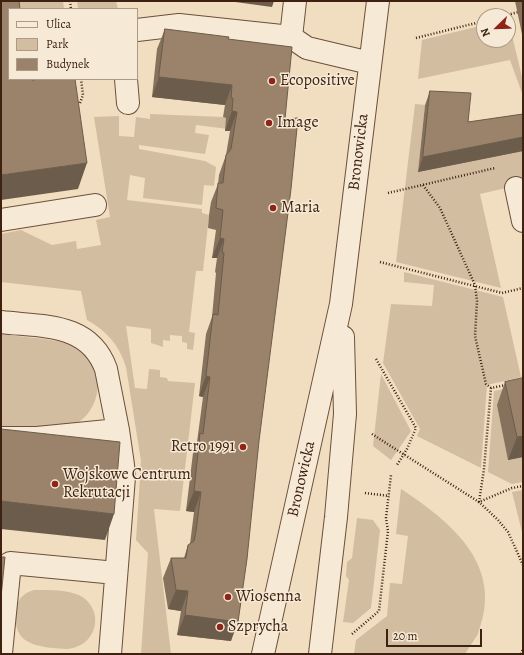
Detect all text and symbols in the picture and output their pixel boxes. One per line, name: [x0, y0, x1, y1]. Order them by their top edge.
legend: [8, 8, 138, 80]
north arrow: [476, 8, 516, 48]
text: Ulica: [46, 16, 71, 32]
text: N: [477, 26, 494, 39]
text: Park: [46, 36, 69, 52]
text: Budynek: [46, 56, 89, 72]
place label: Ecopositive: [280, 71, 355, 91]
marker: Ecopositive: [267, 76, 277, 86]
street label: Bronowicka: [345, 112, 373, 192]
place label: Image: [277, 113, 319, 133]
marker: Image: [264, 118, 274, 128]
place label: Maria: [281, 198, 320, 218]
marker: Maria: [268, 203, 278, 213]
place label: Retro 1991: [171, 437, 235, 457]
street label: Bronowicka: [284, 439, 320, 519]
marker: Retro 1991: [238, 442, 248, 452]
place label: Wojskowe Centrum Rekrutacji: [63, 465, 191, 503]
marker: Wojskowe Centrum Rekrutacji: [50, 479, 60, 489]
place label: Wiosenna: [236, 587, 301, 607]
marker: Wiosenna: [223, 592, 233, 602]
place label: Szprycha: [228, 617, 288, 637]
scale bar: [388, 621, 484, 647]
marker: Szprycha: [215, 622, 225, 632]
text: 20 m: [393, 628, 417, 644]

